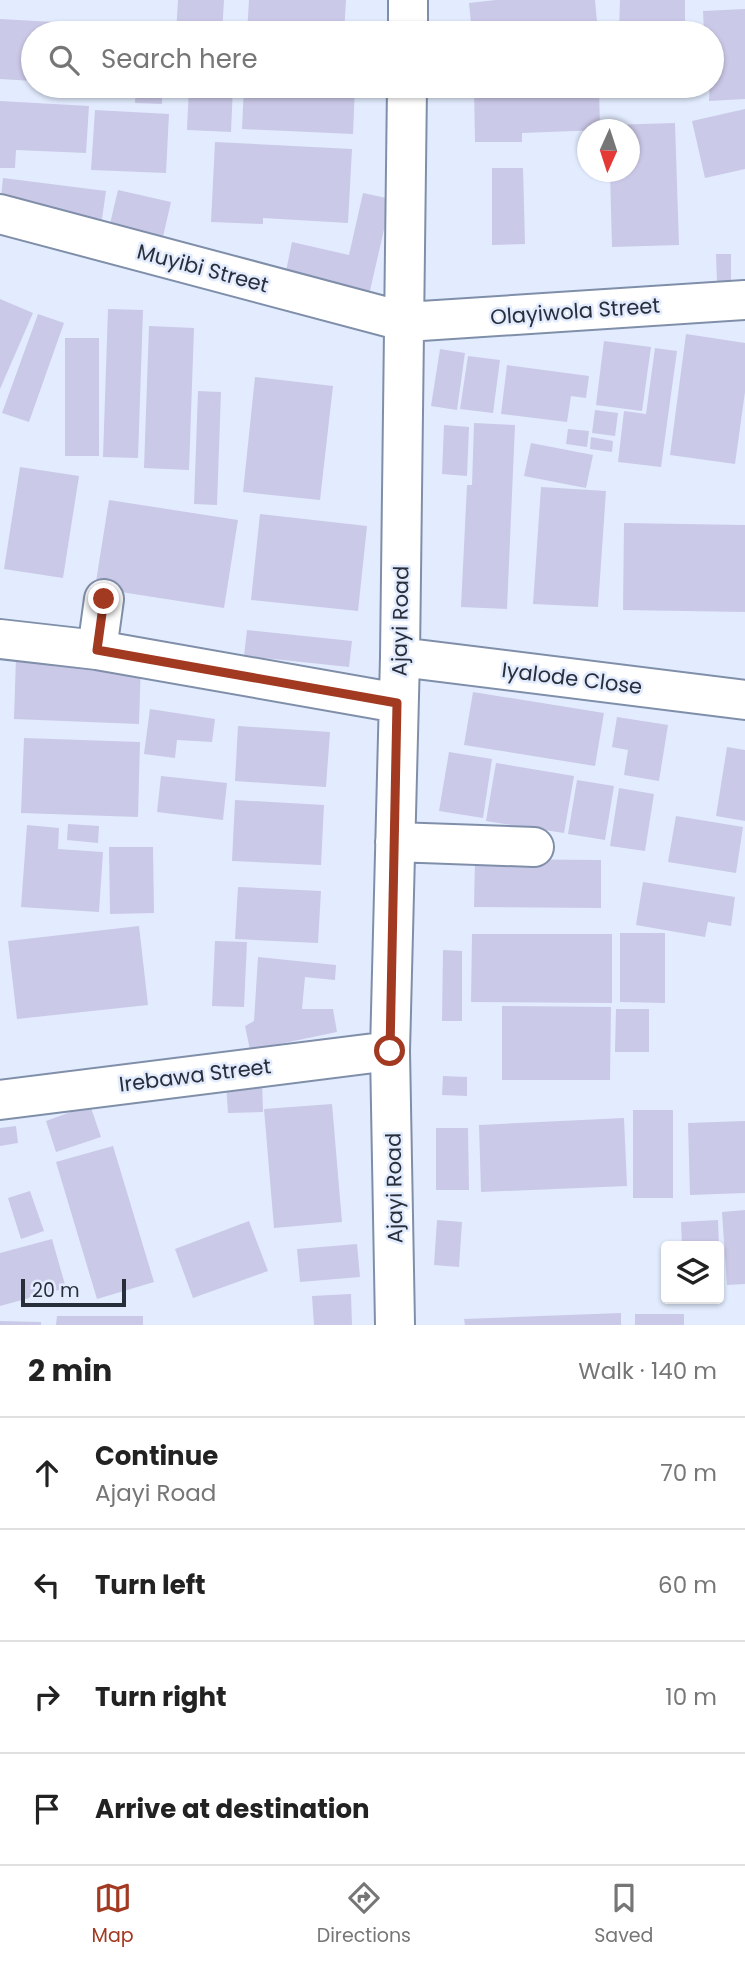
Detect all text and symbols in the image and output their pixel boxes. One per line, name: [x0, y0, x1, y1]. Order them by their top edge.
search box: [21, 21, 724, 98]
icon: search: [45, 41, 83, 79]
text: Search here: [101, 41, 258, 77]
north arrow: [577, 119, 640, 182]
street label: Muyibi Street: [134, 237, 272, 299]
street label: Olayiwola Street: [489, 291, 661, 331]
street label: Ajayi Road: [385, 565, 415, 677]
route end: [88, 583, 119, 614]
street label: Iyalode Close: [500, 655, 644, 701]
route start: [374, 1035, 405, 1066]
street label: Irebawa Street: [117, 1051, 273, 1099]
street label: Ajayi Road: [379, 1132, 409, 1244]
map controls: [661, 1241, 724, 1304]
button: layers: [661, 1241, 724, 1304]
scale bar: [21, 1276, 126, 1308]
text: 20 m: [32, 1277, 80, 1304]
text: 2 min: [28, 1349, 112, 1392]
text: Walk · 140 m: [578, 1355, 717, 1387]
text: Continue: [95, 1438, 218, 1474]
icon: ahead: [28, 1454, 66, 1492]
text: 70 m: [660, 1457, 717, 1489]
text: Ajayi Road: [95, 1477, 216, 1509]
icon: left: [28, 1566, 66, 1604]
text: Turn left: [95, 1567, 206, 1603]
text: 60 m: [658, 1569, 717, 1601]
icon: right: [28, 1678, 66, 1716]
text: Turn right: [95, 1679, 227, 1715]
text: 10 m: [665, 1681, 717, 1713]
icon: arrive: [28, 1790, 66, 1828]
text: Arrive at destination: [95, 1791, 370, 1827]
tab: Map: [92, 1879, 134, 1950]
tab: Directions: [317, 1879, 411, 1950]
tab: Saved: [594, 1879, 653, 1950]

